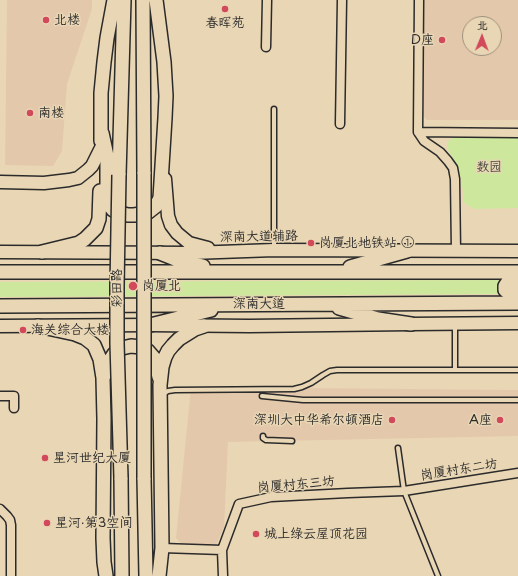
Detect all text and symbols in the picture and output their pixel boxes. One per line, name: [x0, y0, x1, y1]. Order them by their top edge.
marker: 春晖苑: [220, 4, 230, 14]
place label: 北楼: [54, 12, 80, 28]
marker: 北楼: [41, 15, 51, 25]
place label: 春晖苑: [206, 15, 244, 31]
north arrow: [462, 16, 502, 56]
text: 北: [477, 16, 488, 33]
place label: D座: [411, 32, 434, 48]
marker: D座: [437, 35, 447, 45]
place label: 南楼: [38, 105, 64, 121]
marker: 南楼: [25, 108, 35, 118]
park label: 数园: [476, 159, 502, 175]
street label: 深南大道辅路: [220, 229, 298, 245]
place label: 岗厦北地铁站 ①: [319, 235, 414, 251]
marker: 岗厦北地铁站 ①: [306, 238, 316, 248]
street label: 彩田路: [109, 269, 125, 307]
place label: 岗厦北: [142, 278, 181, 294]
marker: 岗厦北: [127, 280, 139, 292]
street label: 深南大道: [233, 296, 285, 312]
place label: 海关综合大楼: [31, 322, 109, 338]
marker: 海关综合大楼: [18, 325, 28, 335]
place label: 深圳大中华希尔顿酒店: [254, 412, 384, 428]
place label: A座: [469, 412, 492, 428]
marker: 深圳大中华希尔顿酒店: [387, 415, 397, 425]
marker: A座: [495, 415, 505, 425]
place label: 星河世纪大厦: [53, 450, 131, 466]
marker: 星河世纪大厦: [40, 453, 50, 463]
street label: 岗厦村东二坊: [419, 456, 499, 484]
street label: 岗厦村东三坊: [256, 474, 336, 496]
place label: 星河·第3空间: [55, 515, 132, 531]
marker: 星河·第3空间: [42, 518, 52, 528]
place label: 城上绿云屋顶花园: [264, 526, 368, 542]
marker: 城上绿云屋顶花园: [251, 529, 261, 539]

